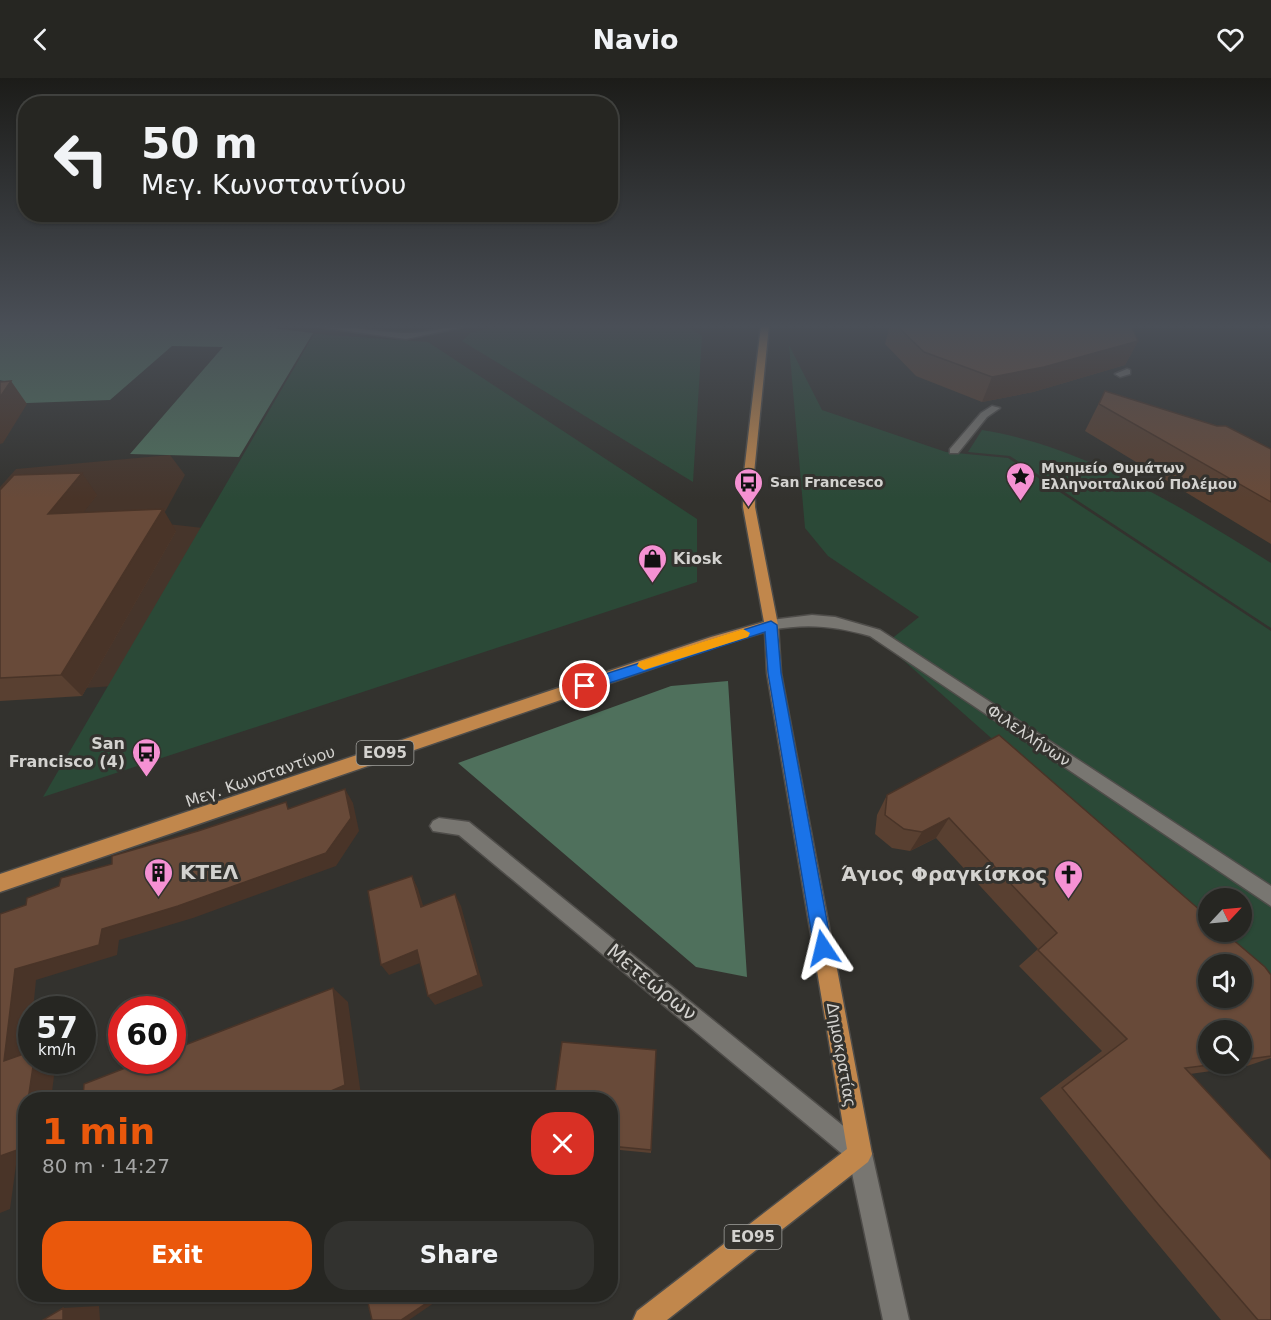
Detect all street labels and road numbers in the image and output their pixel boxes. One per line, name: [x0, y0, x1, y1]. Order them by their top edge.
street label: Φιλελλήνων: [983, 701, 1074, 770]
road number: ΕΟ95: [356, 741, 414, 765]
street label: Μεγ. Κωνσταντίνου: [183, 742, 338, 811]
street label: Μετεώρων: [602, 939, 702, 1025]
street label: Δημοκρατίας: [823, 1001, 860, 1109]
road number: ΕΟ95: [724, 1225, 782, 1249]

